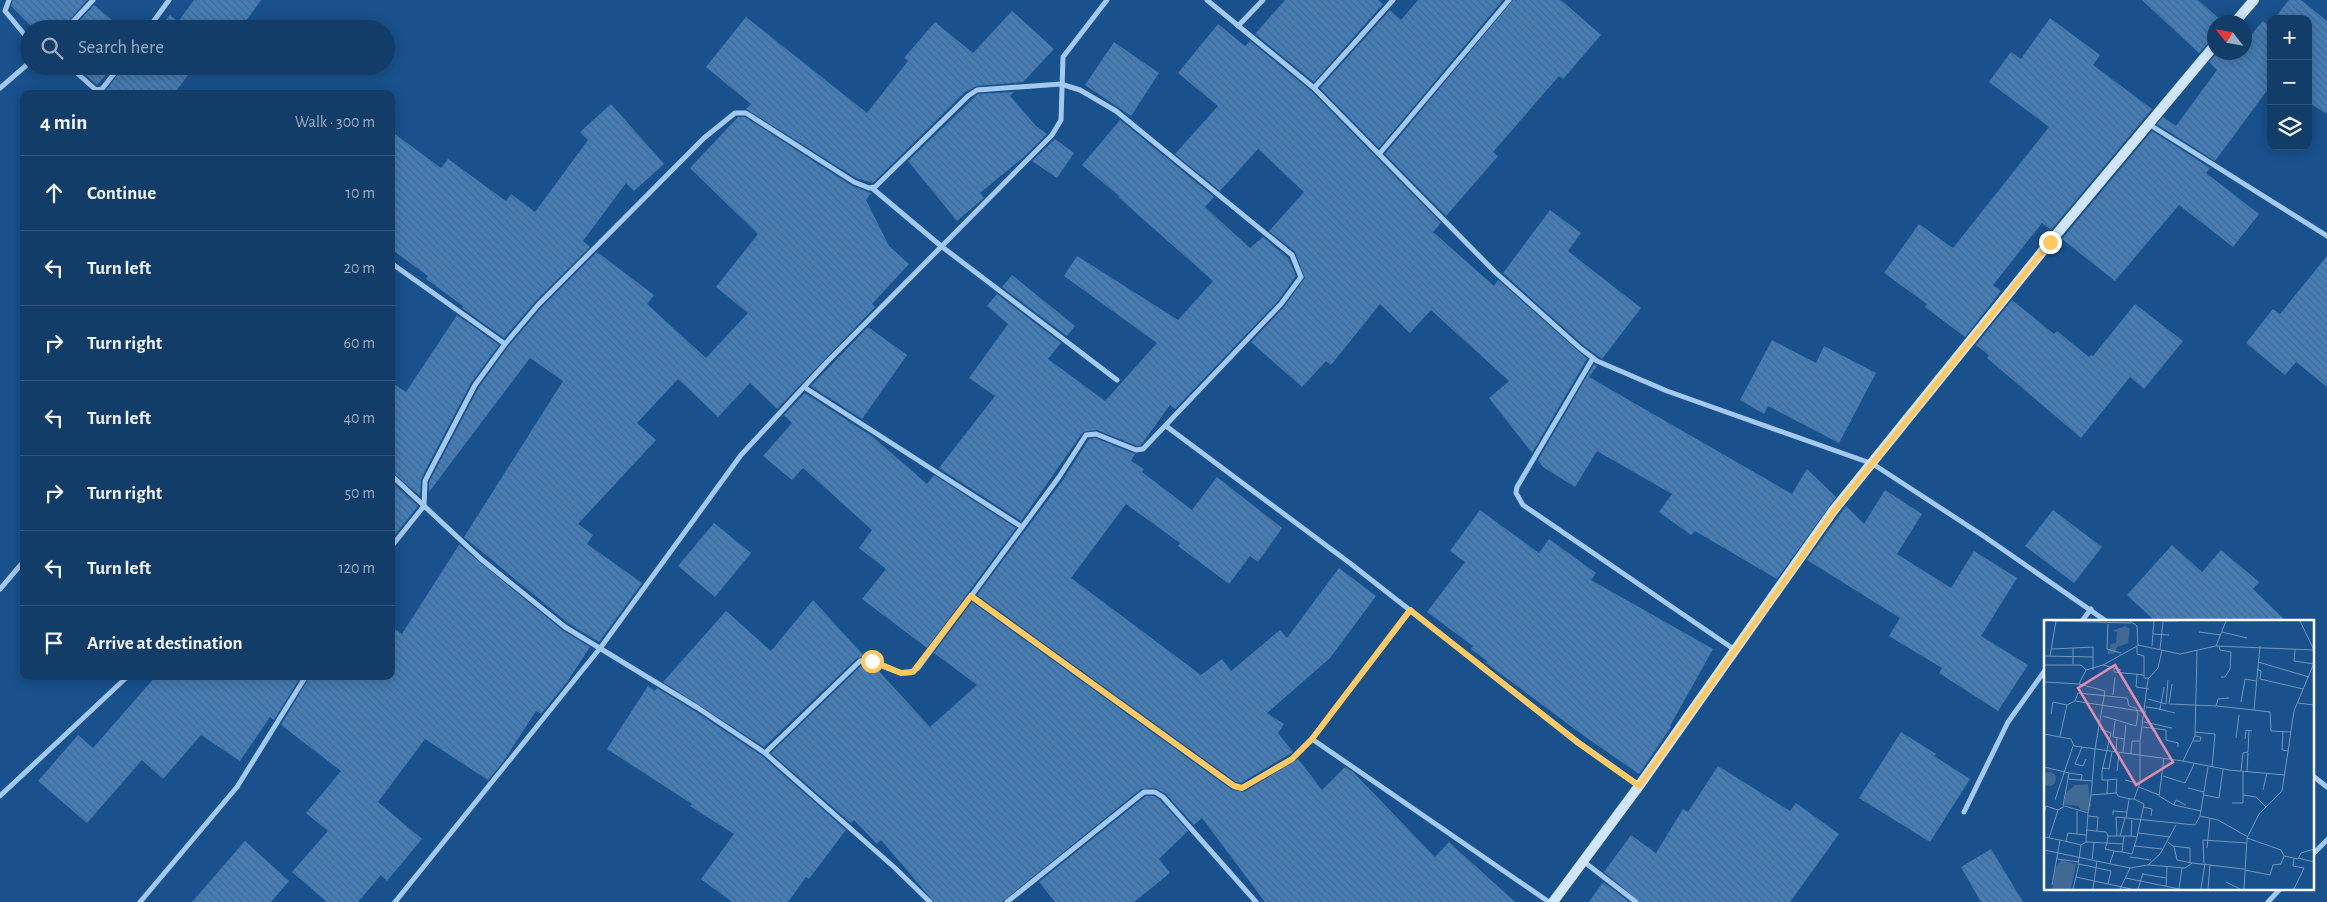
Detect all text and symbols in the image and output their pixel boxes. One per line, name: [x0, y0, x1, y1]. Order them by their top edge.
north arrow: [2207, 15, 2252, 60]
map controls: [2267, 15, 2312, 150]
button: +: [2267, 15, 2312, 60]
search box: [20, 20, 395, 75]
icon: search: [38, 34, 66, 62]
text: Search here: [78, 38, 164, 57]
button: −: [2267, 60, 2312, 105]
button: layers: [2267, 105, 2312, 150]
text: 4 min: [40, 112, 87, 133]
text: Walk · 300 m: [295, 114, 375, 130]
icon: ahead: [40, 179, 68, 207]
text: Continue: [87, 184, 156, 203]
text: 10 m: [346, 185, 375, 201]
route end: [2039, 231, 2062, 254]
icon: left: [40, 254, 68, 282]
text: Turn left: [87, 259, 151, 278]
text: 20 m: [344, 260, 375, 276]
icon: right: [40, 329, 68, 357]
text: Turn right: [87, 334, 162, 353]
text: 60 m: [344, 335, 375, 351]
icon: left: [40, 404, 68, 432]
text: Turn left: [87, 409, 151, 428]
text: 40 m: [343, 410, 375, 426]
icon: right: [40, 479, 68, 507]
text: Turn right: [87, 484, 162, 503]
text: 50 m: [344, 485, 375, 501]
icon: left: [40, 554, 68, 582]
text: Turn left: [87, 559, 151, 578]
text: 120 m: [338, 560, 375, 576]
inset map: [2044, 620, 2314, 890]
icon: arrive: [40, 629, 68, 657]
text: Arrive at destination: [87, 634, 243, 653]
route start: [861, 650, 884, 673]

